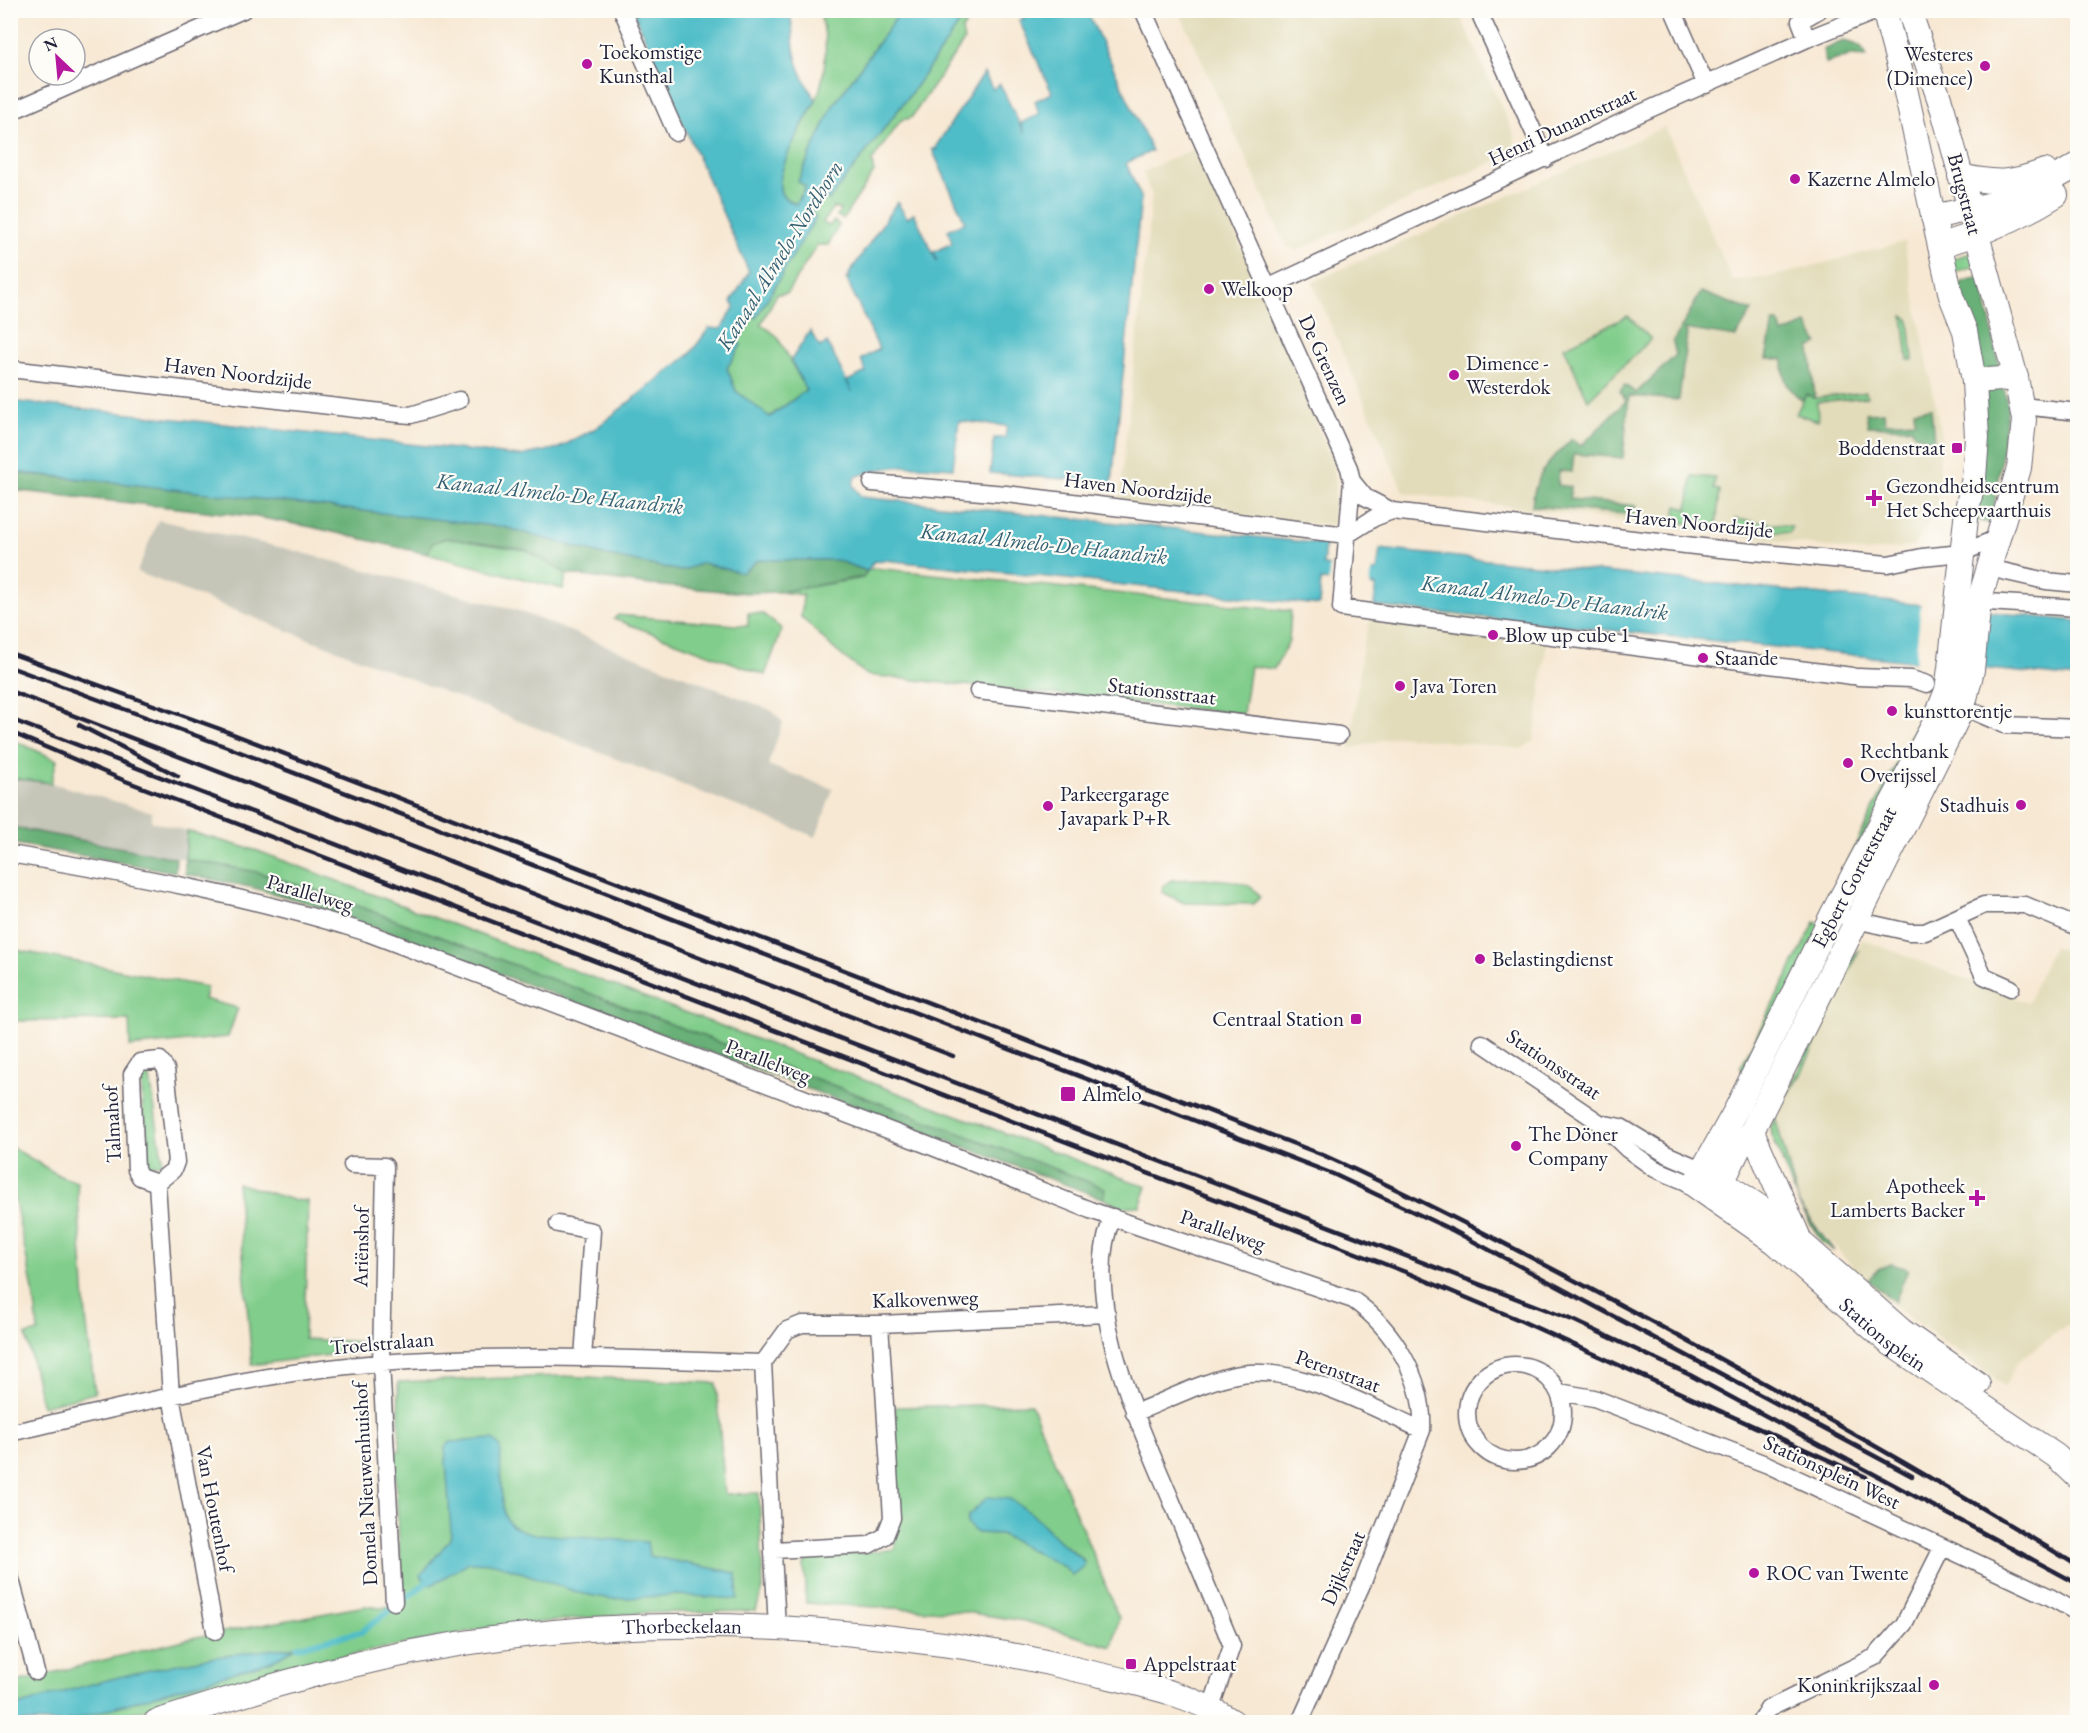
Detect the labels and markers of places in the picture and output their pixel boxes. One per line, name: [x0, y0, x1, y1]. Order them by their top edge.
place label: Toekomstige Kunsthal: [599, 38, 702, 89]
place label: Westeres (Dimence): [1887, 40, 1973, 91]
marker: Toekomstige Kunsthal: [580, 57, 594, 71]
marker: Westeres (Dimence): [1978, 59, 1992, 73]
place label: Kazerne Almelo: [1807, 165, 1935, 192]
marker: Kazerne Almelo: [1788, 172, 1802, 186]
place label: Welkoop: [1221, 275, 1293, 302]
marker: Welkoop: [1202, 282, 1216, 296]
place label: Dimence - Westerdok: [1466, 349, 1552, 400]
marker: Dimence - Westerdok: [1447, 368, 1461, 382]
place label: Boddenstraat: [1838, 434, 1945, 461]
marker: Boddenstraat: [1950, 441, 1964, 455]
place label: Gezondheidscentrum Het Scheepvaarthuis: [1886, 472, 2060, 523]
marker: Gezondheidscentrum Het Scheepvaarthuis: [1867, 491, 1881, 505]
place label: Blow up cube 1: [1505, 621, 1630, 648]
marker: Blow up cube 1: [1486, 628, 1500, 642]
place label: Staande: [1715, 644, 1778, 671]
marker: Staande: [1696, 651, 1710, 665]
place label: Java Toren: [1410, 672, 1497, 699]
marker: Java Toren: [1393, 679, 1407, 693]
place label: kunsttorentje: [1904, 697, 2012, 724]
marker: kunsttorentje: [1885, 704, 1899, 718]
place label: Rechtbank Overijssel: [1860, 737, 1950, 788]
marker: Rechtbank Overijssel: [1841, 756, 1855, 770]
place label: Parkeergarage Javapark P+R: [1058, 780, 1172, 831]
place label: Stadhuis: [1940, 791, 2009, 818]
marker: Stadhuis: [2014, 798, 2028, 812]
marker: Parkeergarage Javapark P+R: [1041, 799, 1055, 813]
place label: Belastingdienst: [1492, 945, 1614, 972]
marker: Belastingdienst: [1473, 952, 1487, 966]
place label: Centraal Station: [1212, 1005, 1344, 1032]
marker: Centraal Station: [1349, 1012, 1363, 1026]
place label: Almelo: [1081, 1080, 1142, 1107]
marker: Almelo: [1059, 1085, 1077, 1103]
place label: The Döner Company: [1528, 1120, 1618, 1171]
marker: The Döner Company: [1509, 1139, 1523, 1153]
place label: Apotheek Lamberts Backer: [1830, 1172, 1966, 1223]
marker: Apotheek Lamberts Backer: [1970, 1191, 1984, 1205]
place label: ROC van Twente: [1766, 1559, 1909, 1586]
marker: ROC van Twente: [1747, 1566, 1761, 1580]
place label: Appelstraat: [1142, 1650, 1237, 1677]
marker: Appelstraat: [1124, 1657, 1138, 1671]
place label: Koninkrijkszaal: [1797, 1671, 1922, 1698]
marker: Koninkrijkszaal: [1927, 1678, 1941, 1692]

